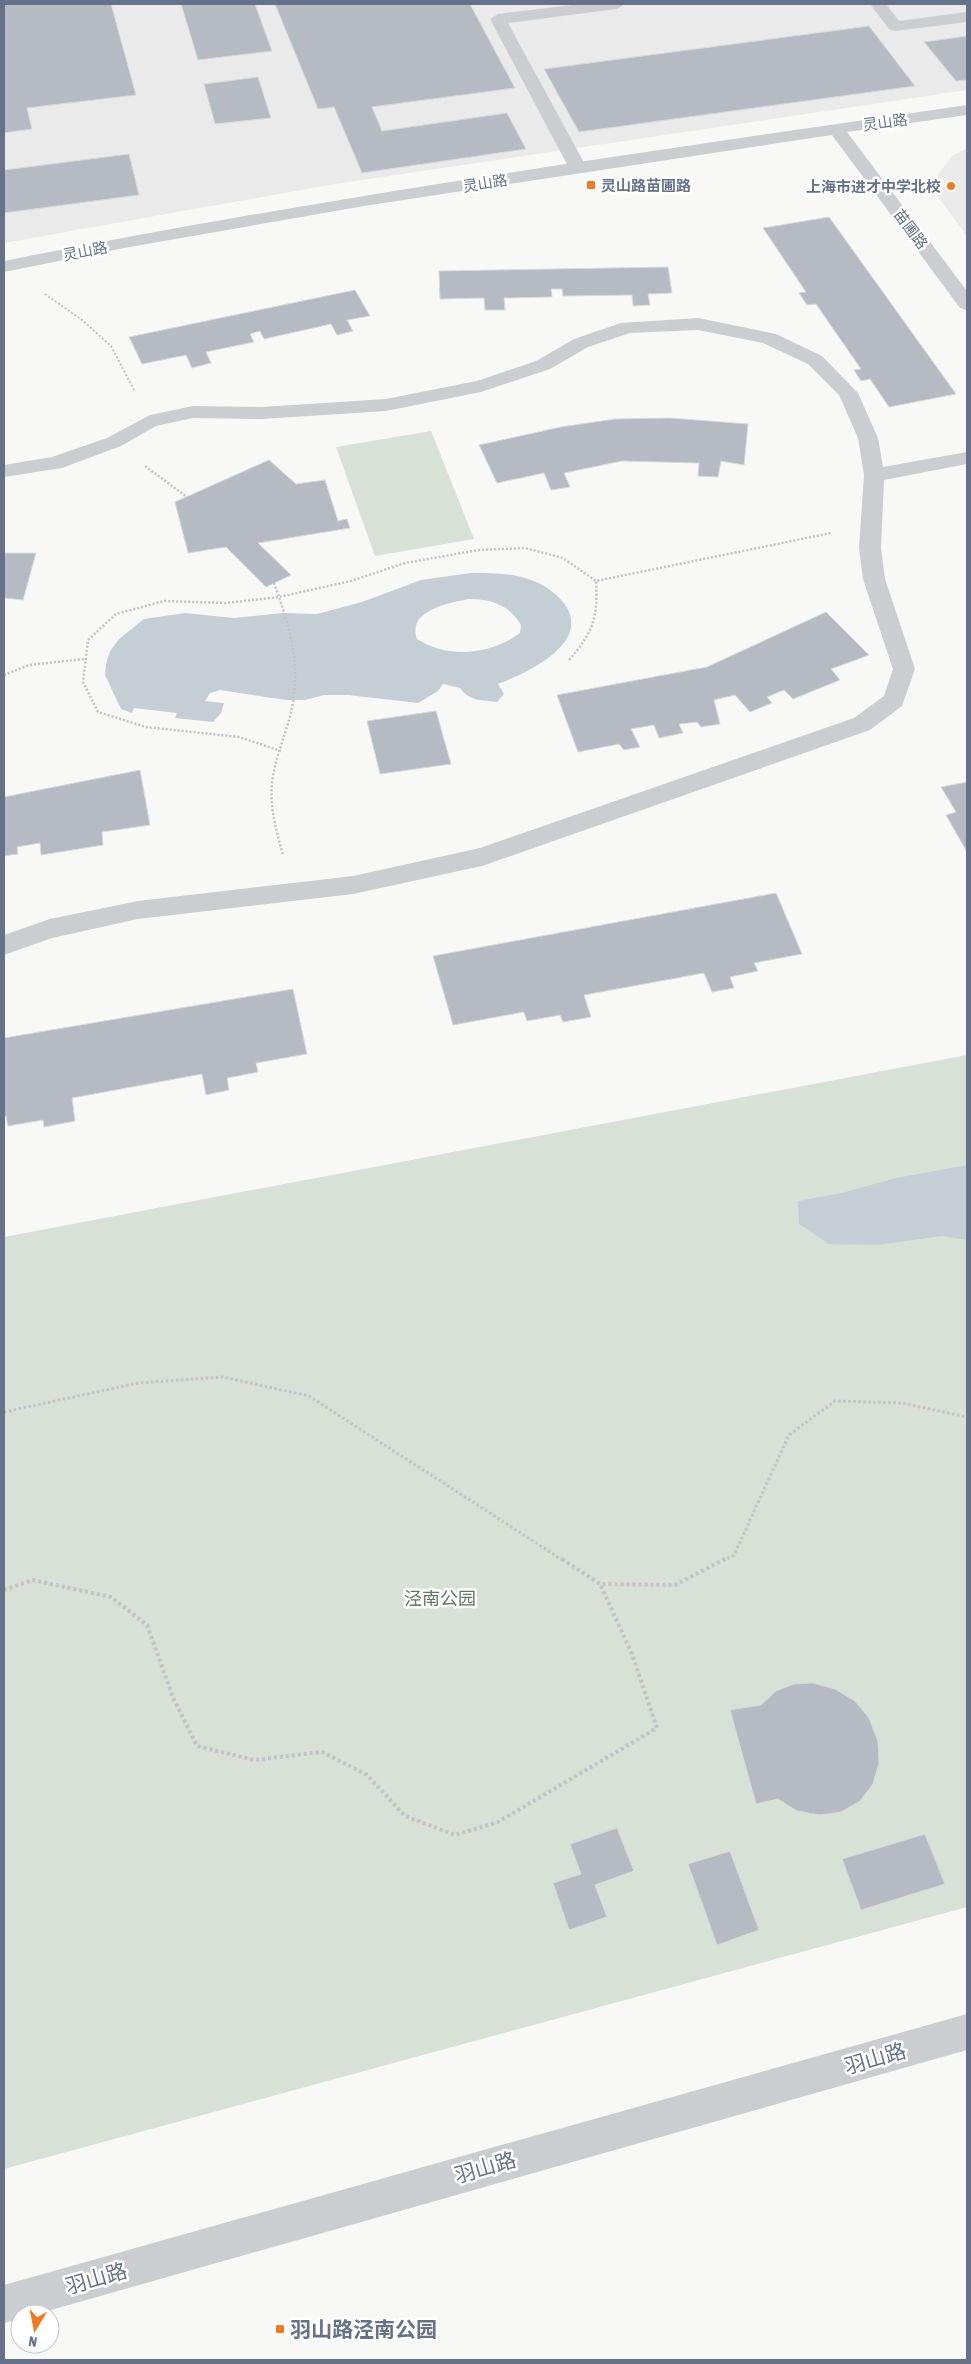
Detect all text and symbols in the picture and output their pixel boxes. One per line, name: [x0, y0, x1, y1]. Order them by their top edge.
street label: 灵山路: [862, 110, 908, 134]
street label: 灵山路: [461, 171, 509, 195]
place label: 灵山路苗圃路: [601, 177, 691, 194]
place label: 上海市进才中学北校: [806, 178, 941, 195]
marker: 灵山路苗圃路: [585, 179, 597, 191]
marker: 上海市进才中学北校: [945, 180, 957, 192]
street label: 苗圃路: [891, 206, 931, 252]
street label: 灵山路: [61, 238, 109, 264]
park label: 泾南公园: [404, 1588, 476, 1609]
street label: 羽山路: [841, 2038, 909, 2078]
street label: 羽山路: [451, 2147, 519, 2187]
street label: 羽山路: [62, 2258, 130, 2298]
north arrow: [10, 2304, 60, 2354]
place label: 羽山路泾南公园: [290, 2317, 437, 2341]
marker: 羽山路泾南公园: [274, 2323, 286, 2335]
text: N: [27, 2333, 38, 2350]

